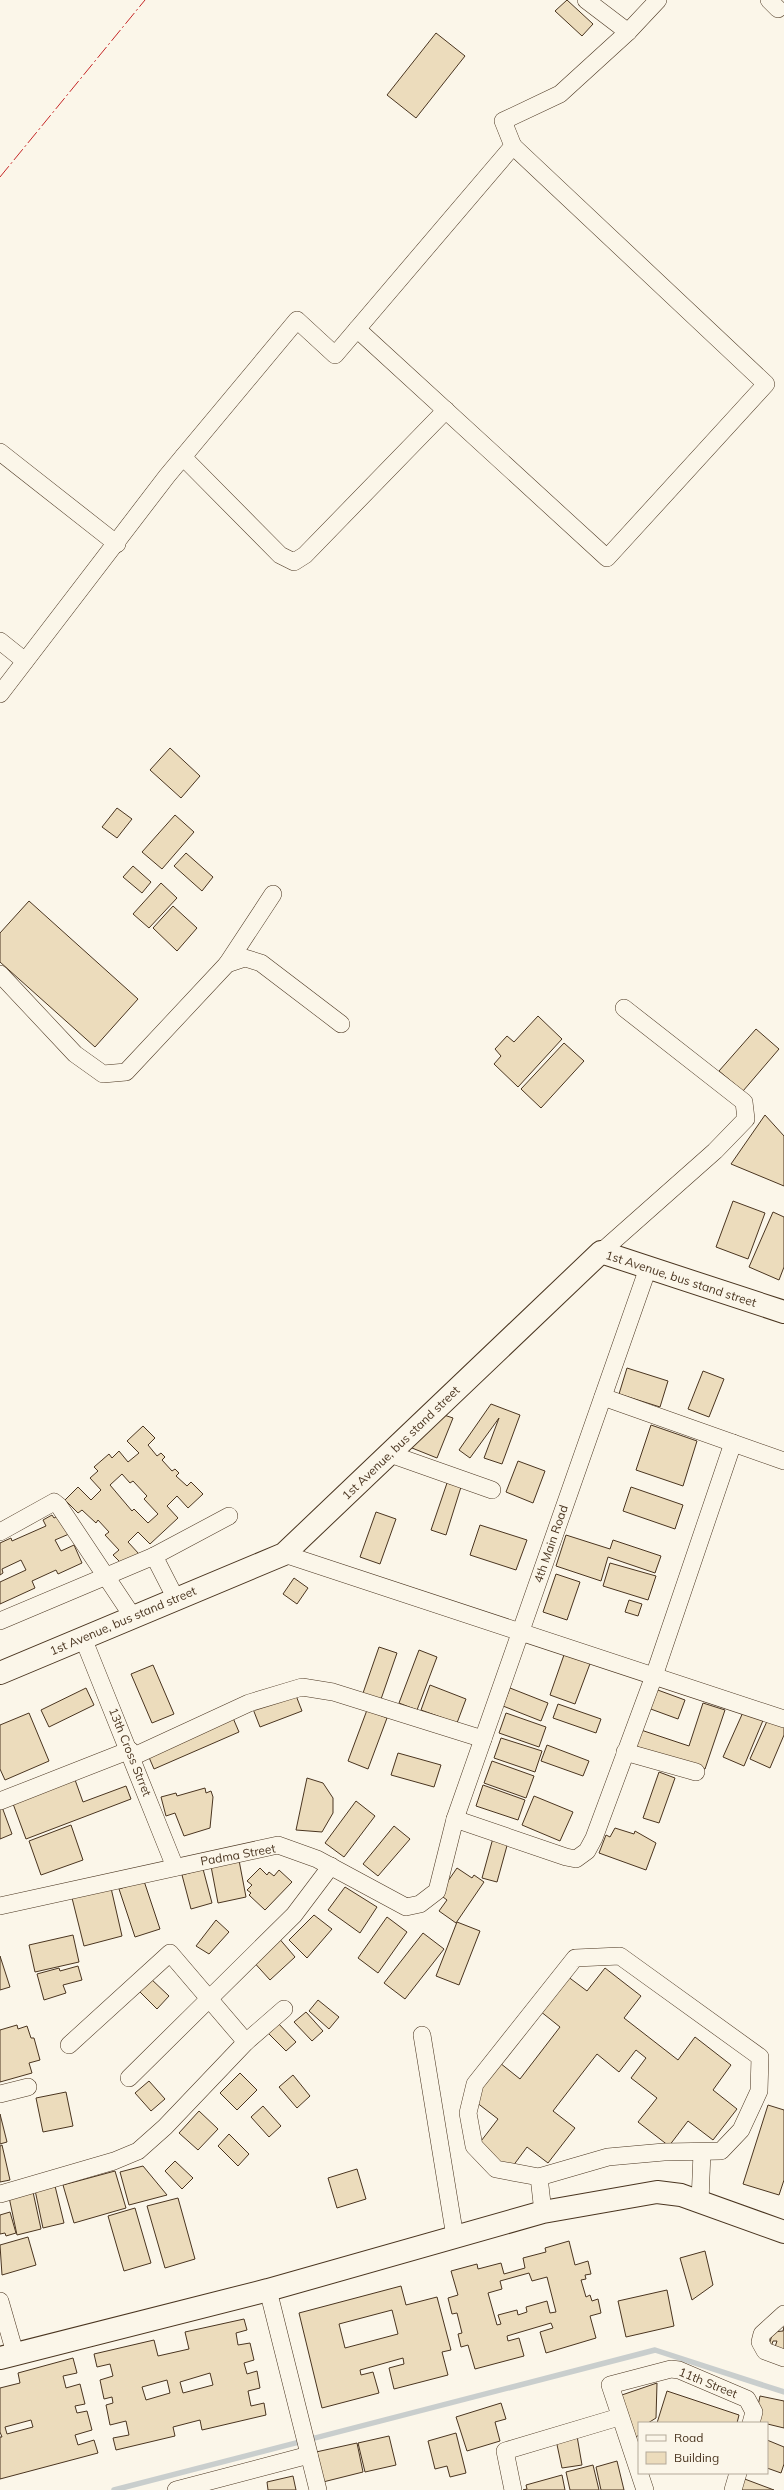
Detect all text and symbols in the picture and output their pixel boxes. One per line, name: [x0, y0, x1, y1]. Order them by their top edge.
street label: 1st Avenue, bus stand street: [604, 1247, 758, 1310]
street label: 1st Avenue, bus stand street: [339, 1383, 463, 1503]
street label: 4th Main Road: [530, 1503, 571, 1585]
street label: 1st Avenue, bus stand street: [47, 1583, 198, 1658]
street label: 13th Cross Strret: [106, 1705, 155, 1798]
street label: Padma Street: [199, 1841, 277, 1868]
street label: 11th Street: [677, 2364, 740, 2401]
legend: [638, 2422, 768, 2474]
text: Road: [674, 2430, 703, 2445]
text: Building: [674, 2450, 719, 2465]

